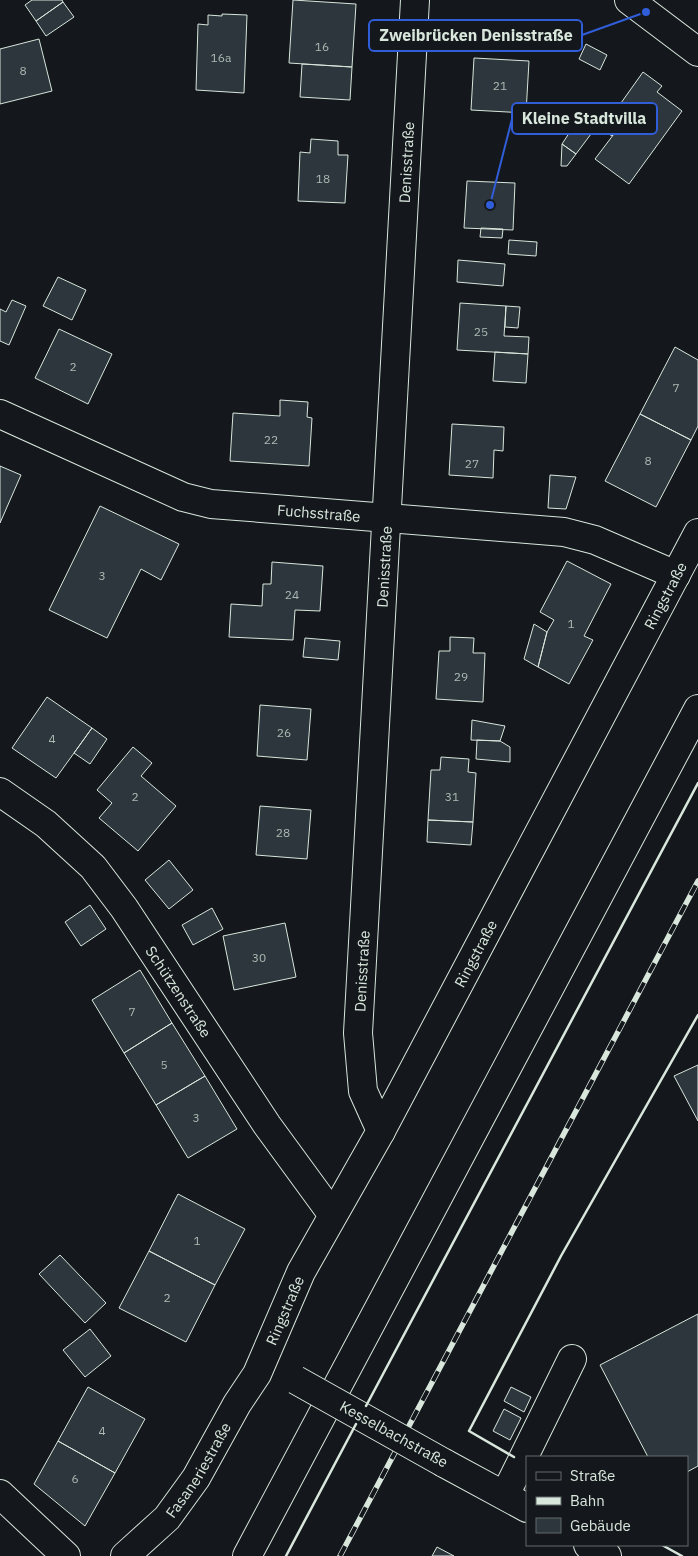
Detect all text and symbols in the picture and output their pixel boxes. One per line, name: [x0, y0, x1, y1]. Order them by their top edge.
callout: Zweibrücken Denisstraße: [369, 20, 582, 51]
text: Zweibrücken Denisstraße: [379, 25, 573, 45]
house number: 16: [315, 39, 329, 54]
house number: 16a: [211, 50, 232, 65]
house number: 8: [19, 63, 27, 78]
house number: 21: [493, 78, 507, 93]
callout: Kleine Stadtvilla: [512, 103, 657, 134]
text: Kleine Stadtvilla: [522, 108, 646, 128]
street label: Denisstraße: [394, 121, 418, 204]
house number: 18: [316, 171, 330, 186]
house number: 25: [474, 324, 488, 339]
house number: 2: [69, 359, 77, 374]
house number: 7: [672, 380, 680, 395]
house number: 22: [264, 432, 278, 447]
house number: 8: [644, 453, 652, 468]
house number: 27: [465, 456, 479, 471]
street label: Fuchsstraße: [276, 500, 361, 525]
street label: Denisstraße: [372, 526, 395, 608]
street label: Ringstraße: [639, 559, 691, 632]
house number: 3: [98, 568, 106, 583]
house number: 24: [285, 587, 299, 602]
house number: 1: [567, 616, 575, 631]
house number: 29: [454, 669, 468, 684]
house number: 26: [277, 725, 291, 740]
house number: 4: [48, 731, 56, 746]
house number: 2: [131, 789, 139, 804]
house number: 31: [445, 789, 459, 804]
house number: 28: [276, 825, 290, 840]
street label: Ringstraße: [450, 916, 501, 990]
street label: Denisstraße: [350, 930, 373, 1012]
street label: Schützenstraße: [142, 942, 216, 1041]
house number: 30: [252, 950, 266, 965]
house number: 7: [128, 1004, 136, 1019]
house number: 5: [160, 1057, 168, 1072]
house number: 3: [192, 1110, 200, 1125]
house number: 1: [193, 1233, 201, 1248]
street label: Ringstraße: [261, 1273, 308, 1348]
house number: 2: [163, 1290, 171, 1305]
street label: Kesselbachstraße: [337, 1396, 451, 1472]
street label: Fasaneriestraße: [161, 1419, 235, 1521]
house number: 4: [98, 1423, 106, 1438]
legend: [526, 1456, 688, 1546]
text: Straße: [570, 1466, 615, 1485]
house number: 6: [71, 1471, 79, 1486]
text: Bahn: [570, 1491, 605, 1510]
text: Gebäude: [570, 1516, 631, 1535]

